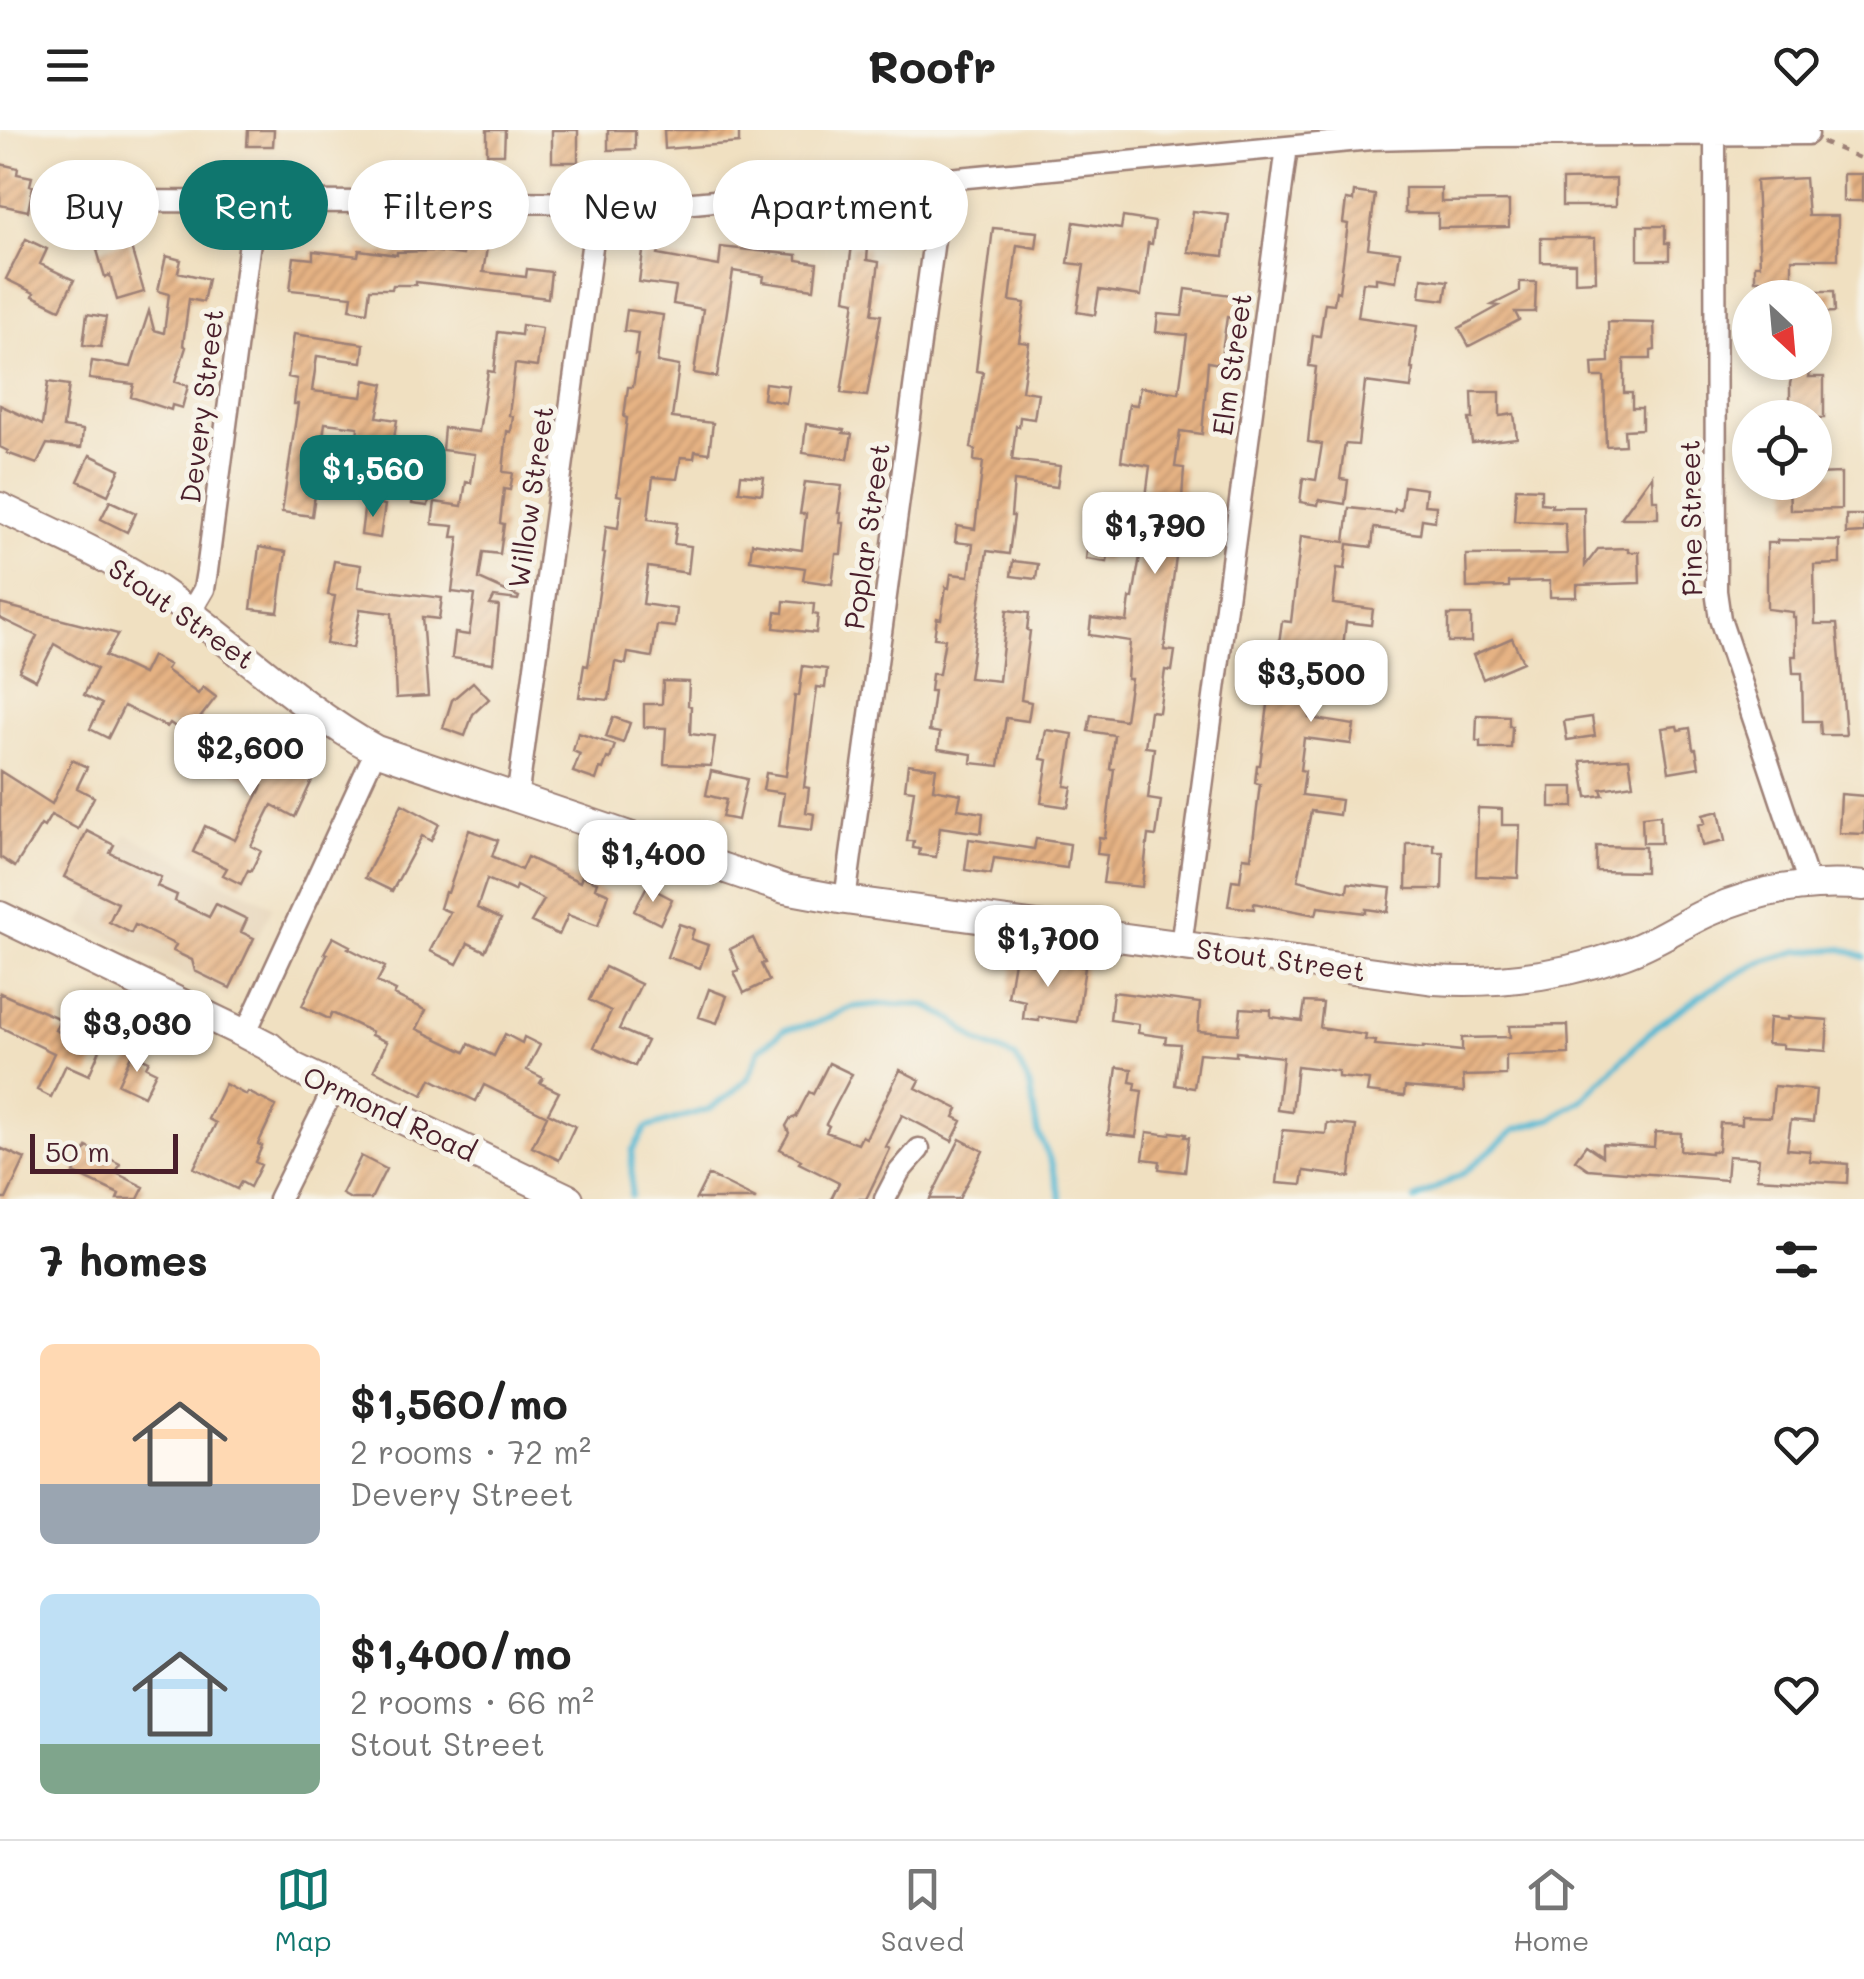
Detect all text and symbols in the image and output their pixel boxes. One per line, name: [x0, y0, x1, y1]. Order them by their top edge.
text: Roofr: [868, 36, 996, 94]
icon: menu: [40, 38, 95, 93]
icon: heart: [1769, 38, 1824, 93]
chip: Buy: [30, 160, 159, 250]
chip: Rent: [179, 160, 328, 250]
chip: Filters: [348, 160, 529, 250]
chip: New: [549, 160, 693, 250]
chip: Apartment: [713, 160, 968, 250]
north arrow: [1732, 280, 1832, 380]
map controls: [1732, 280, 1832, 500]
street label: Elm Street: [1203, 290, 1259, 438]
street label: Devery Street: [171, 307, 231, 505]
button: locate: [1732, 400, 1832, 500]
street label: Willow Street: [499, 404, 561, 590]
pin: $1,560: [292, 435, 454, 520]
street label: Pine Street: [1671, 439, 1709, 597]
street label: Poplar Street: [835, 441, 897, 631]
text: $1,560: [322, 446, 424, 488]
pin: $1,790: [1074, 492, 1236, 577]
text: $1,790: [1104, 503, 1206, 545]
street label: Stout Street: [102, 549, 262, 677]
pin: $3,500: [1230, 640, 1392, 725]
text: $3,500: [1257, 651, 1365, 693]
pin: $2,600: [169, 714, 331, 799]
text: $2,600: [196, 725, 304, 767]
pin: $1,400: [572, 820, 734, 905]
text: $1,400: [600, 831, 706, 873]
pin: $1,700: [967, 905, 1129, 990]
text: $1,700: [997, 916, 1099, 958]
street label: Stout Street: [1194, 929, 1368, 989]
pin: $3,030: [56, 990, 218, 1075]
text: $3,030: [82, 1001, 192, 1043]
street label: Ormond Road: [298, 1057, 482, 1169]
scale bar: [30, 1129, 178, 1174]
text: 50 m: [45, 1133, 110, 1169]
text: 7 homes: [40, 1232, 208, 1287]
icon: filters: [1769, 1232, 1824, 1287]
text: $1,560/mo: [350, 1375, 568, 1430]
icon: home: [120, 1384, 240, 1504]
icon: heart: [1769, 1417, 1824, 1472]
text: 2 rooms · 72 m²: [350, 1430, 591, 1472]
text: Devery Street: [350, 1472, 573, 1514]
text: $1,400/mo: [350, 1625, 571, 1680]
icon: home: [120, 1634, 240, 1754]
icon: heart: [1769, 1667, 1824, 1722]
text: 2 rooms · 66 m²: [350, 1680, 594, 1722]
text: Stout Street: [350, 1722, 545, 1764]
tab: Map: [275, 1862, 332, 1958]
tab: Saved: [881, 1862, 964, 1958]
tab: Home: [1513, 1862, 1589, 1958]

